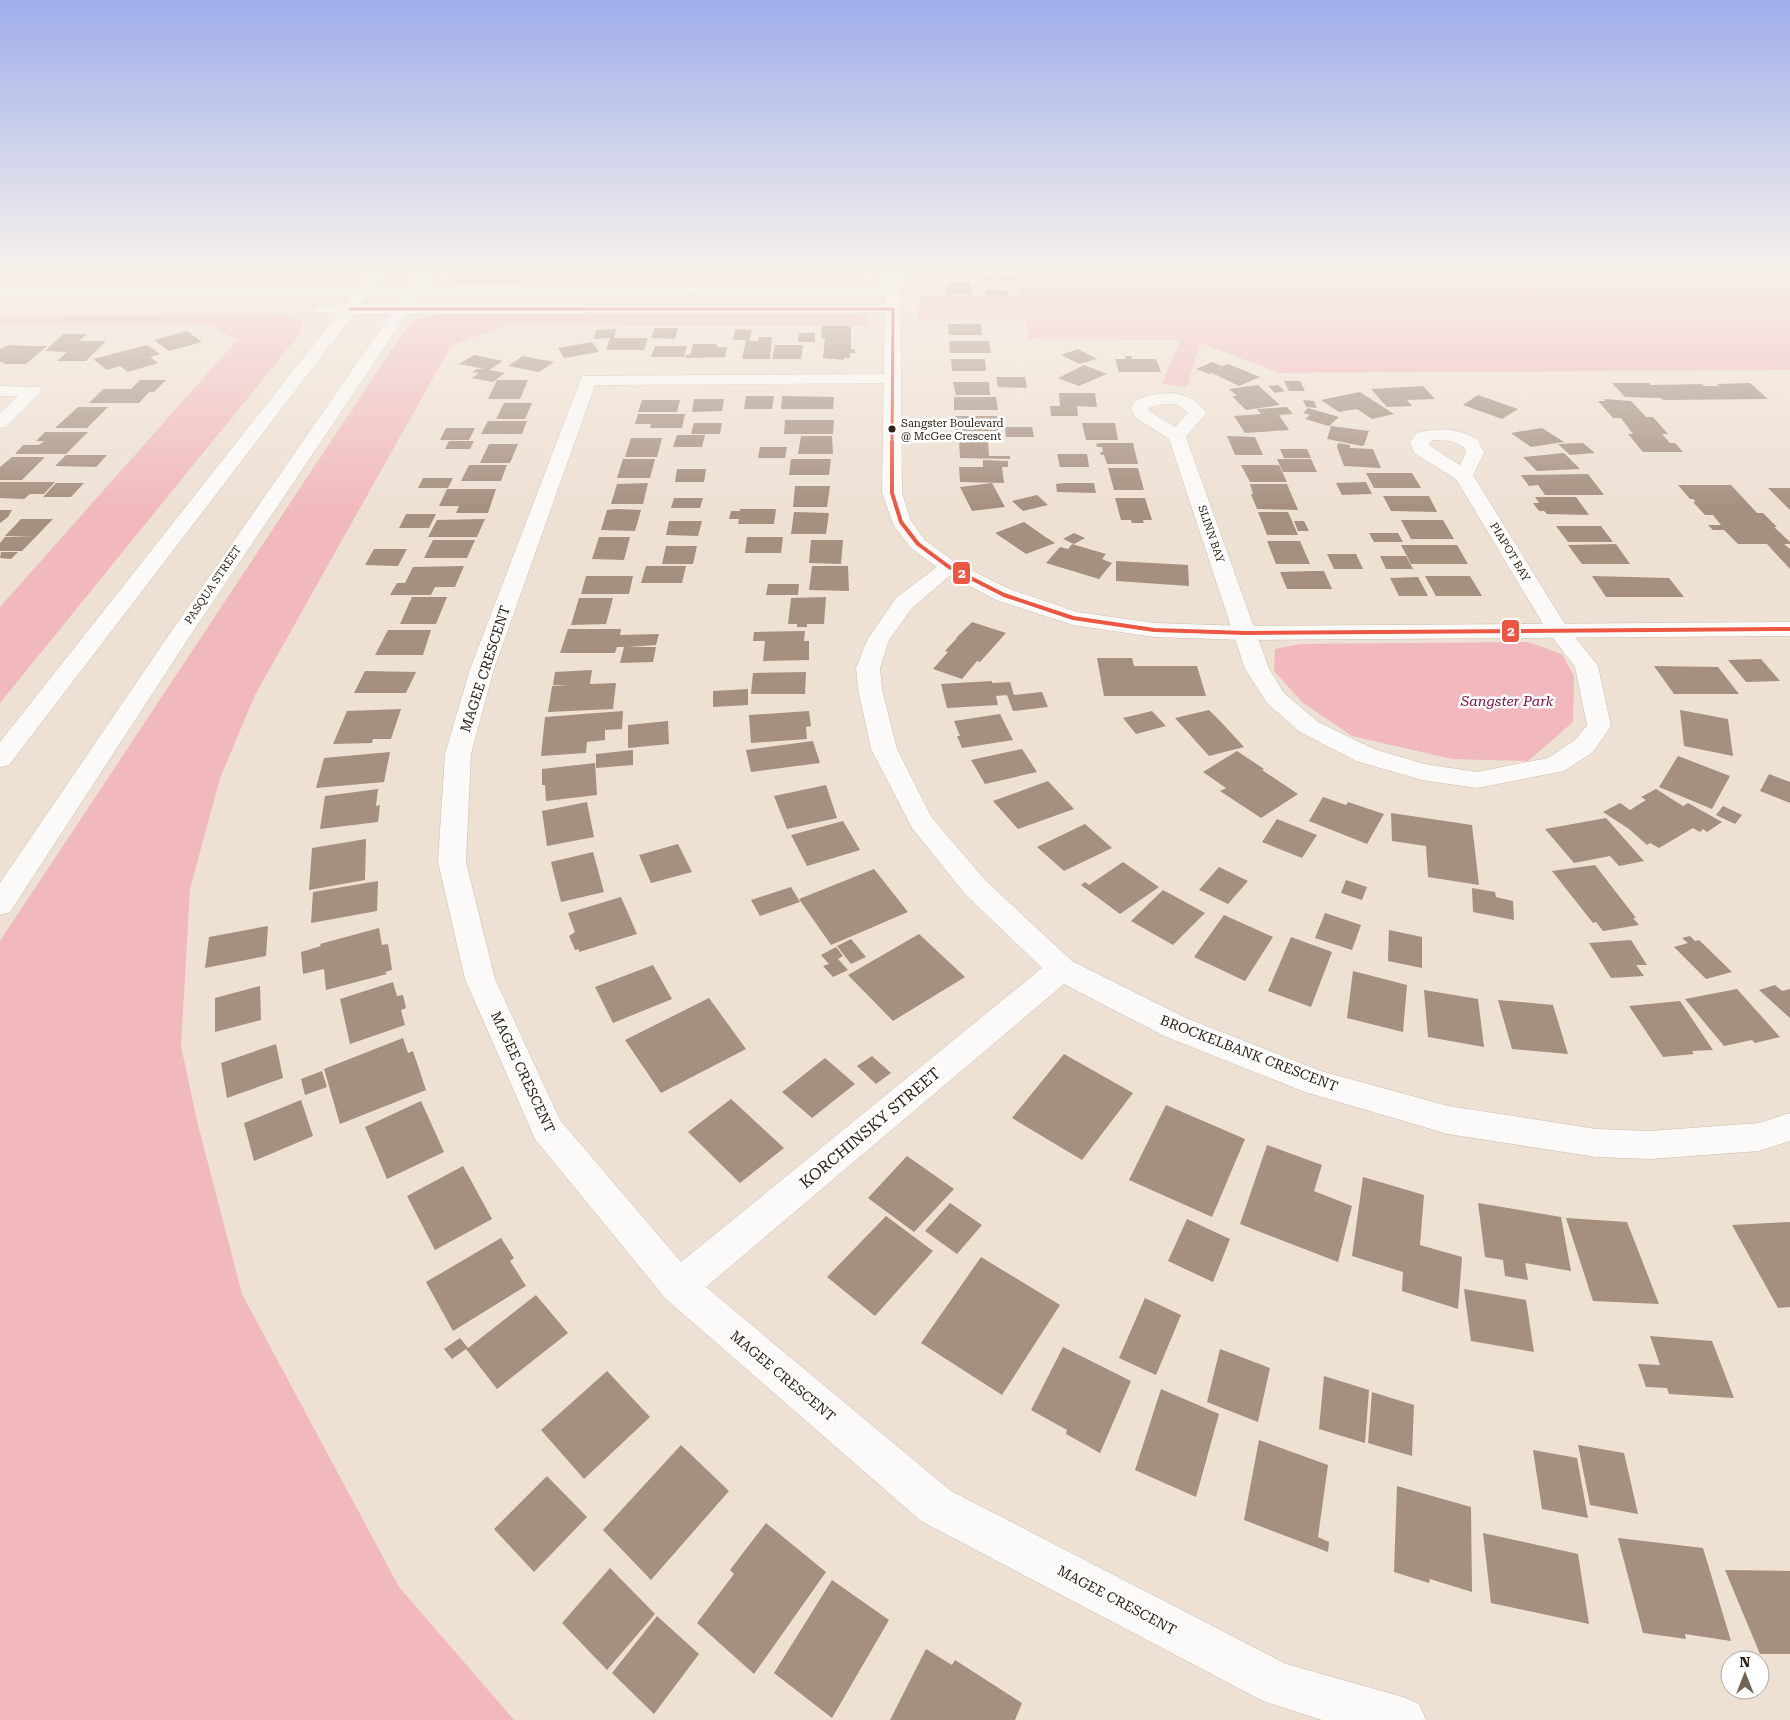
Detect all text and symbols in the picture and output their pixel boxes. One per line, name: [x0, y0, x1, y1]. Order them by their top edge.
place label: Sangster Boulevard @ McGee Crescent: [901, 417, 1004, 443]
marker: Sangster Boulevard @ McGee Crescent: [887, 424, 897, 434]
street label: SLINN BAY: [1195, 503, 1227, 565]
street label: PIAPOT BAY: [1487, 520, 1533, 584]
street label: PASQUA STREET: [182, 543, 244, 627]
line badge: 2: [952, 561, 971, 585]
text: 2: [958, 565, 966, 581]
street label: MAGEE CRESCENT: [457, 604, 513, 734]
line badge: 2: [1501, 619, 1520, 643]
text: 2: [1507, 623, 1515, 639]
park label: Sangster Park: [1460, 693, 1554, 709]
street label: MAGEE CRESCENT: [488, 1009, 558, 1135]
street label: BROCKELBANK CRESCENT: [1158, 1012, 1340, 1094]
street label: KORCHINSKY STREET: [796, 1064, 944, 1192]
street label: MAGEE CRESCENT: [727, 1327, 839, 1425]
street label: MAGEE CRESCENT: [1055, 1562, 1179, 1638]
north arrow: [1720, 1650, 1770, 1700]
text: N: [1740, 1654, 1751, 1670]

